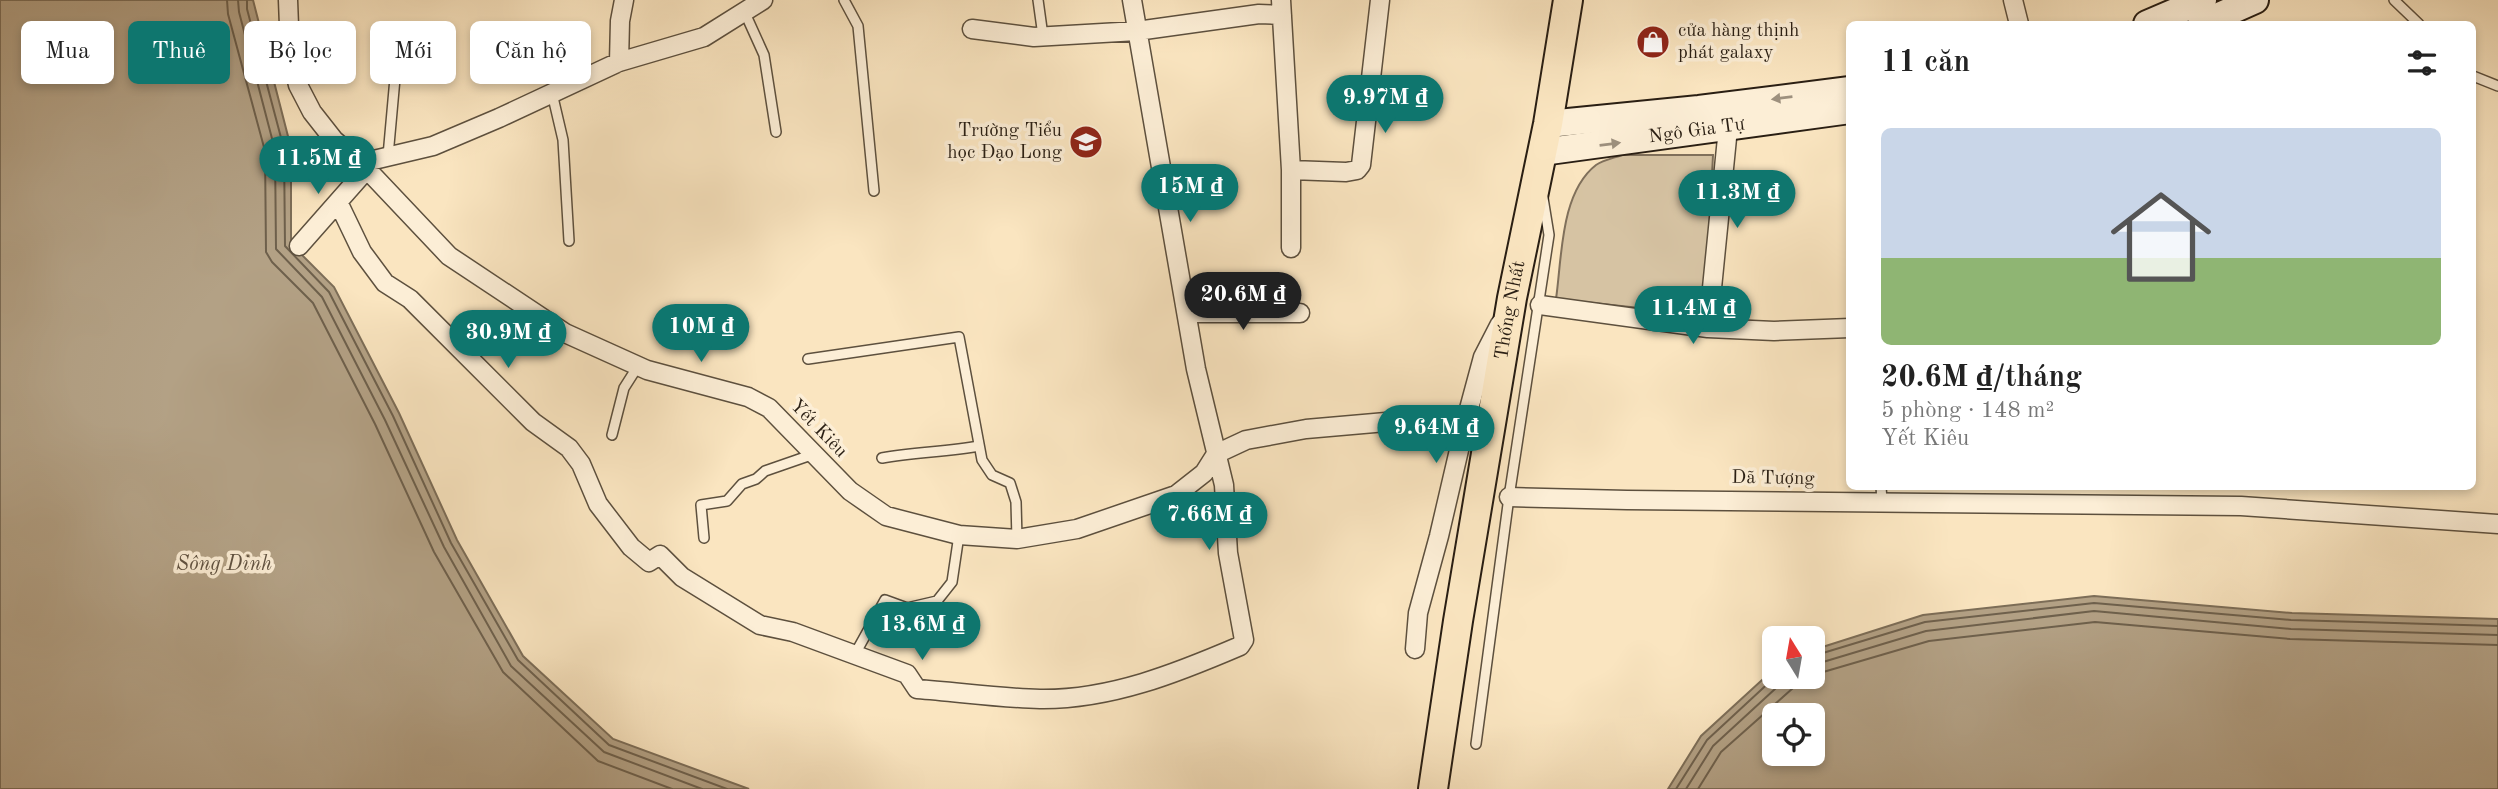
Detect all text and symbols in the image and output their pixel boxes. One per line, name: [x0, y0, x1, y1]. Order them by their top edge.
chip: Mua: [21, 21, 114, 84]
chip: Thuê: [128, 21, 230, 84]
chip: Bộ lọc: [244, 21, 356, 84]
chip: Mới: [370, 21, 456, 84]
chip: Căn hộ: [470, 21, 591, 84]
place label: cửa hàng thịnh phát galaxy: [1678, 22, 1799, 63]
shop icon: cửa hàng thịnh phát galaxy: [1634, 23, 1672, 61]
icon: filters: [2403, 44, 2441, 82]
text: 11 căn: [1881, 48, 1970, 78]
pin: 9.97M ₫: [1320, 76, 1450, 135]
text: 9.97M ₫: [1342, 86, 1428, 109]
one-way arrow: [1771, 93, 1793, 104]
street label: Ngô Gia Tự: [1647, 115, 1747, 147]
place label: Trường Tiểu học Đạo Long: [947, 120, 1063, 163]
school or university icon: Trường Tiểu học Đạo Long: [1067, 123, 1105, 161]
pin: 11.5M ₫: [253, 136, 383, 196]
one-way arrow: [1599, 138, 1621, 149]
text: 11.5M ₫: [275, 147, 361, 170]
pin: 15M ₫: [1141, 164, 1239, 224]
pin: 11.3M ₫: [1672, 170, 1802, 230]
icon: home: [2098, 174, 2224, 300]
text: 15M ₫: [1157, 175, 1223, 198]
text: 11.3M ₫: [1694, 181, 1780, 204]
street label: Thống Nhất: [1492, 259, 1529, 361]
pin: 20.6M ₫: [1178, 272, 1308, 332]
text: 20.6M ₫: [1200, 283, 1286, 306]
pin: 11.4M ₫: [1628, 286, 1758, 346]
text: 11.4M ₫: [1650, 297, 1736, 320]
pin: 10M ₫: [652, 304, 750, 364]
pin: 30.9M ₫: [443, 310, 573, 370]
text: 10M ₫: [668, 315, 734, 338]
text: 30.9M ₫: [465, 321, 551, 344]
text: 20.6M ₫/tháng: [1881, 363, 2082, 393]
street label: Yết Kiêu: [786, 395, 851, 462]
text: 5 phòng · 148 m²: [1881, 399, 2054, 422]
pin: 9.64M ₫: [1371, 406, 1501, 465]
text: 9.64M ₫: [1393, 416, 1479, 439]
text: Yết Kiêu: [1881, 427, 1969, 450]
street label: Dã Tượng: [1731, 469, 1815, 489]
pin: 7.66M ₫: [1144, 492, 1274, 552]
text: 7.66M ₫: [1166, 503, 1252, 526]
water label: Sông Dinh: [176, 554, 272, 575]
pin: 13.6M ₫: [857, 602, 987, 662]
text: 13.6M ₫: [879, 613, 965, 636]
north arrow: [1762, 626, 1825, 690]
map controls: [1762, 626, 1825, 766]
button: locate: [1762, 703, 1825, 766]

